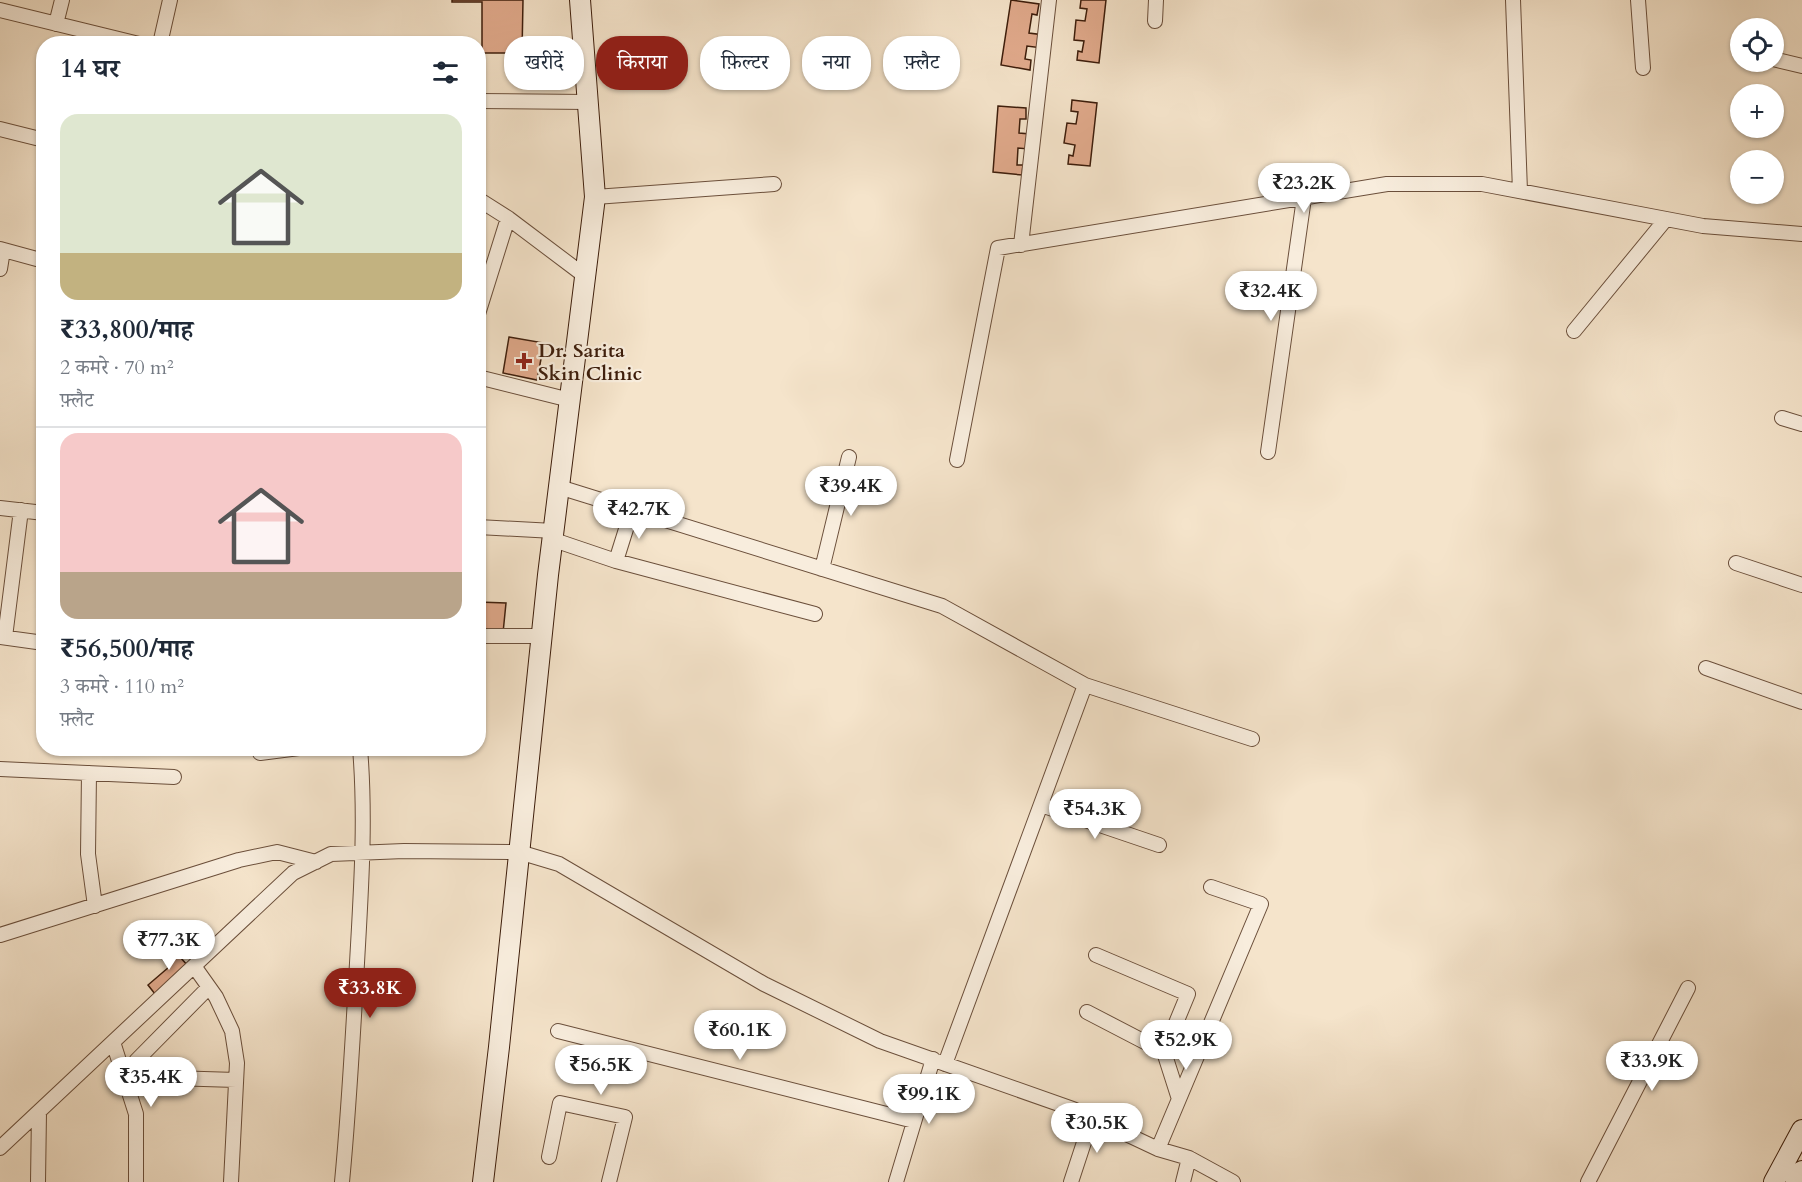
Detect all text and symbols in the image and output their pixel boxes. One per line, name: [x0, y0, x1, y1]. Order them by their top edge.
map controls: [1730, 18, 1784, 204]
button: locate: [1730, 18, 1784, 72]
chip: खरीदें: [504, 36, 584, 90]
chip: किराया: [596, 36, 688, 90]
chip: फ़िल्टर: [700, 36, 790, 90]
chip: नया: [802, 36, 871, 90]
chip: फ़्लैट: [883, 36, 960, 90]
text: 14 घर: [60, 51, 119, 86]
icon: filters: [429, 56, 462, 89]
button: +: [1730, 84, 1784, 138]
button: −: [1730, 150, 1784, 204]
icon: home: [207, 153, 315, 261]
pin: ₹23.2K: [1255, 163, 1353, 214]
text: ₹23.2K: [1272, 169, 1336, 196]
pin: ₹32.4K: [1222, 271, 1320, 322]
text: ₹32.4K: [1239, 277, 1303, 304]
text: ₹33,800/माह: [60, 312, 193, 347]
place label: Dr. Sarita Skin Clinic: [538, 337, 642, 387]
marker: Dr. Sarita Skin Clinic: [515, 352, 533, 370]
text: 2 कमरे · 70 m²: [60, 354, 174, 381]
text: फ़्लैट: [60, 387, 93, 414]
pin: ₹39.4K: [802, 466, 900, 517]
icon: home: [207, 472, 315, 580]
text: ₹39.4K: [819, 472, 883, 499]
pin: ₹42.7K: [590, 489, 688, 540]
text: ₹42.7K: [607, 495, 671, 522]
text: ₹56,500/माह: [60, 631, 193, 666]
text: 3 कमरे · 110 m²: [60, 673, 184, 700]
text: फ़्लैट: [60, 706, 93, 733]
pin: ₹54.3K: [1046, 789, 1144, 840]
text: ₹54.3K: [1063, 795, 1127, 822]
pin: ₹77.3K: [120, 920, 218, 971]
text: ₹77.3K: [137, 926, 201, 953]
pin: ₹33.8K: [321, 968, 419, 1019]
text: ₹33.8K: [338, 974, 402, 1001]
pin: ₹60.1K: [691, 1010, 789, 1061]
text: ₹60.1K: [708, 1016, 772, 1043]
pin: ₹52.9K: [1137, 1020, 1235, 1071]
text: ₹52.9K: [1154, 1026, 1218, 1053]
pin: ₹33.9K: [1603, 1041, 1701, 1092]
pin: ₹56.5K: [552, 1045, 650, 1096]
text: ₹33.9K: [1620, 1047, 1684, 1074]
text: ₹56.5K: [569, 1051, 633, 1078]
pin: ₹35.4K: [102, 1057, 200, 1108]
text: ₹35.4K: [119, 1063, 183, 1090]
pin: ₹99.1K: [880, 1074, 978, 1125]
text: ₹99.1K: [897, 1080, 961, 1107]
pin: ₹30.5K: [1048, 1103, 1146, 1154]
text: ₹30.5K: [1065, 1109, 1129, 1136]

